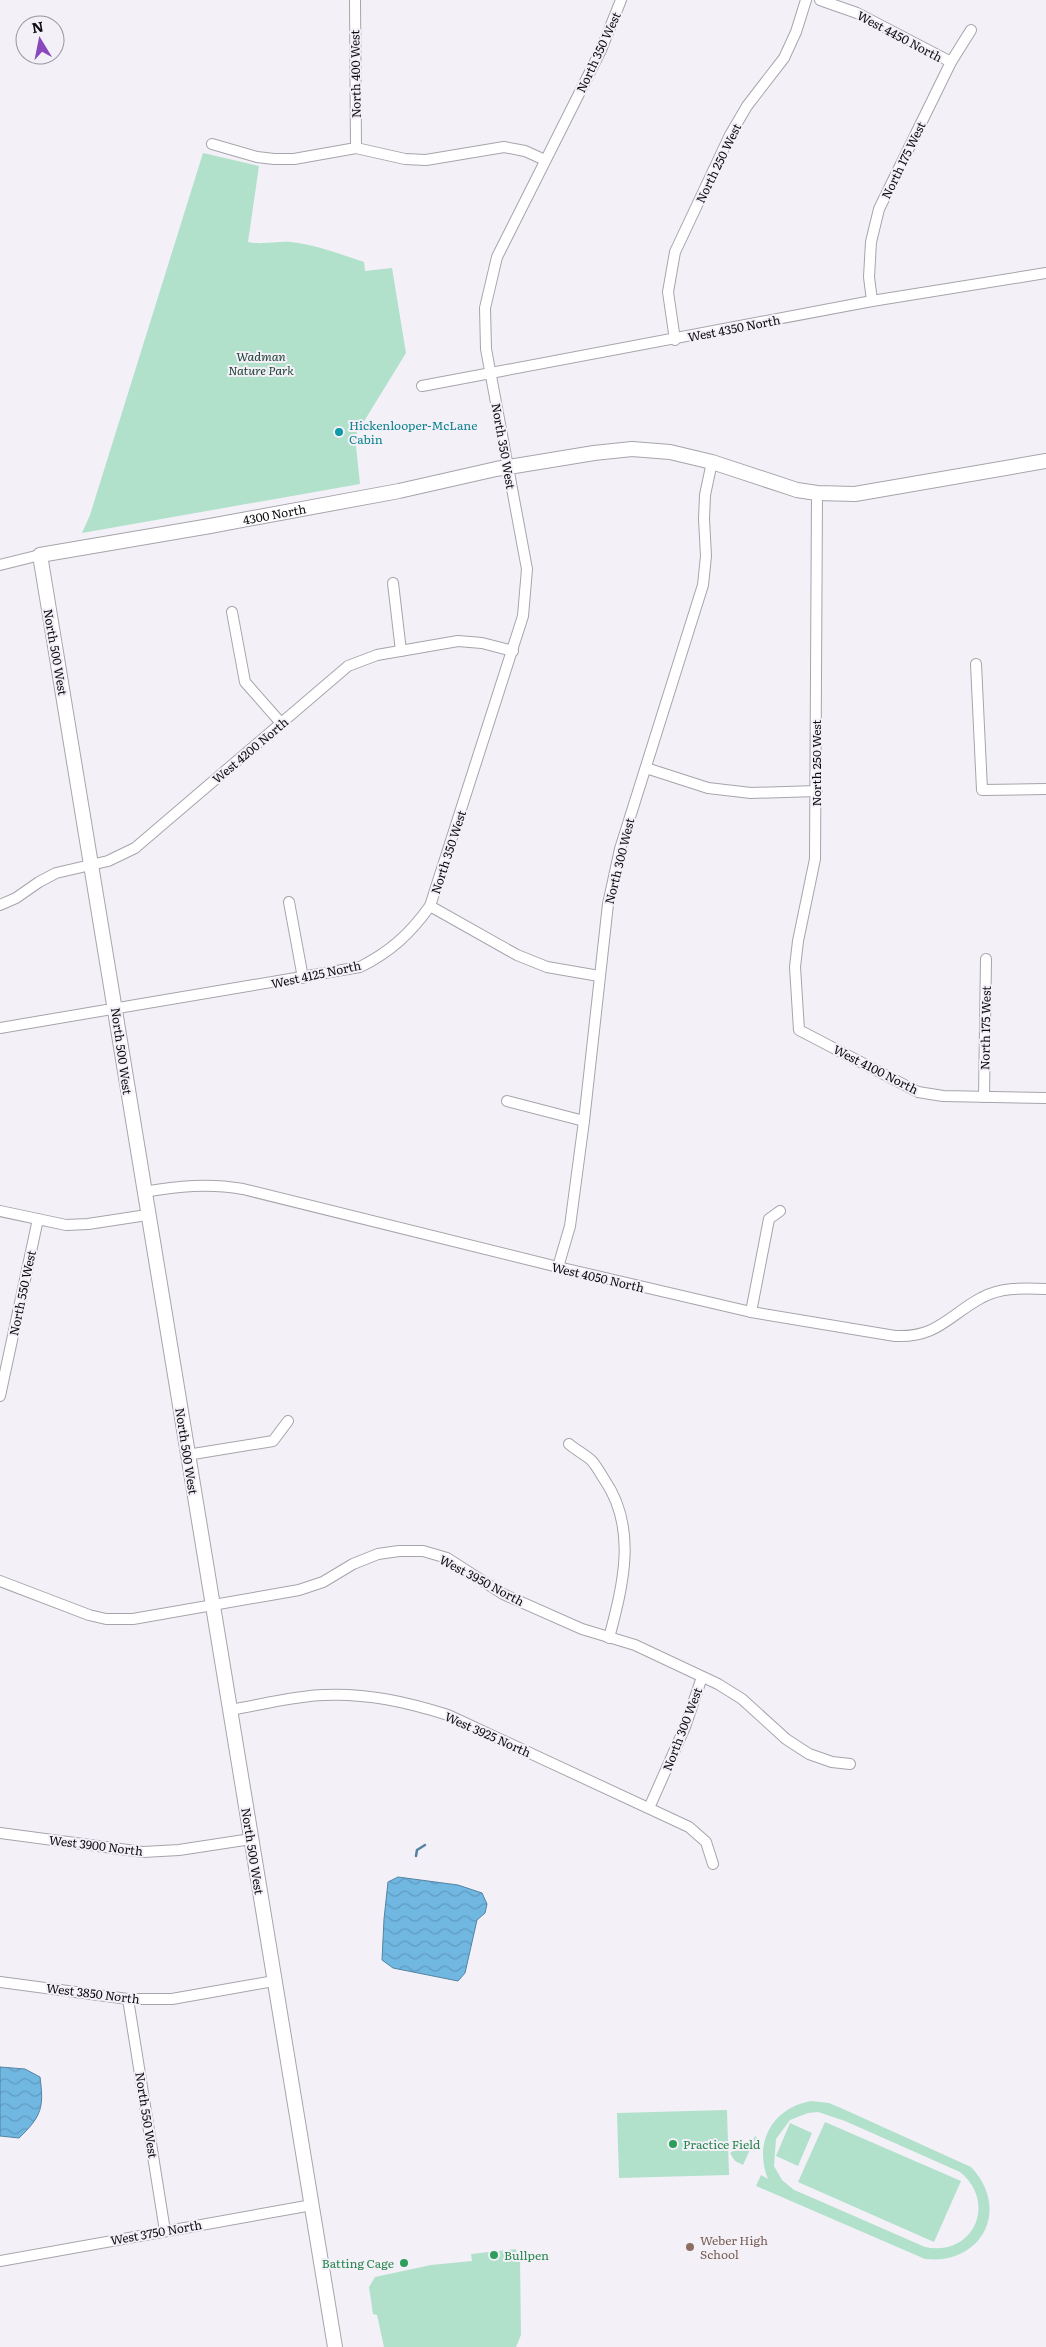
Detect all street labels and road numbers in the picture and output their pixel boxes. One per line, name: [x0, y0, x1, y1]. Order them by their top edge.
street label: West 4450 North: [854, 6, 946, 66]
street label: North 350 West: [571, 9, 625, 95]
street label: North 400 West: [345, 30, 365, 118]
street label: North 175 West: [876, 118, 930, 202]
street label: North 250 West: [691, 120, 745, 206]
street label: West 4350 North: [686, 310, 782, 346]
street label: North 350 West: [488, 401, 520, 491]
street label: 4300 North: [241, 499, 308, 529]
street label: North 500 West: [40, 607, 73, 697]
street label: West 4200 North: [208, 713, 292, 787]
street label: North 250 West: [807, 719, 825, 806]
street label: North 350 West: [426, 808, 470, 896]
street label: North 300 West: [600, 816, 638, 906]
street label: West 4125 North: [269, 956, 363, 992]
street label: North 175 West: [975, 986, 995, 1070]
street label: North 500 West: [107, 1006, 137, 1096]
street label: West 4100 North: [830, 1040, 922, 1098]
street label: North 550 West: [4, 1248, 40, 1337]
street label: West 4050 North: [550, 1258, 646, 1296]
street label: North 500 West: [171, 1406, 203, 1496]
street label: West 3950 North: [436, 1550, 528, 1610]
street label: North 300 West: [658, 1684, 706, 1773]
street label: West 3925 North: [442, 1707, 534, 1761]
street label: North 500 West: [237, 1806, 269, 1896]
street label: West 3900 North: [48, 1830, 144, 1860]
street label: West 3850 North: [45, 1978, 141, 2008]
street label: North 550 West: [131, 2071, 163, 2159]
street label: West 3750 North: [109, 2215, 203, 2249]

